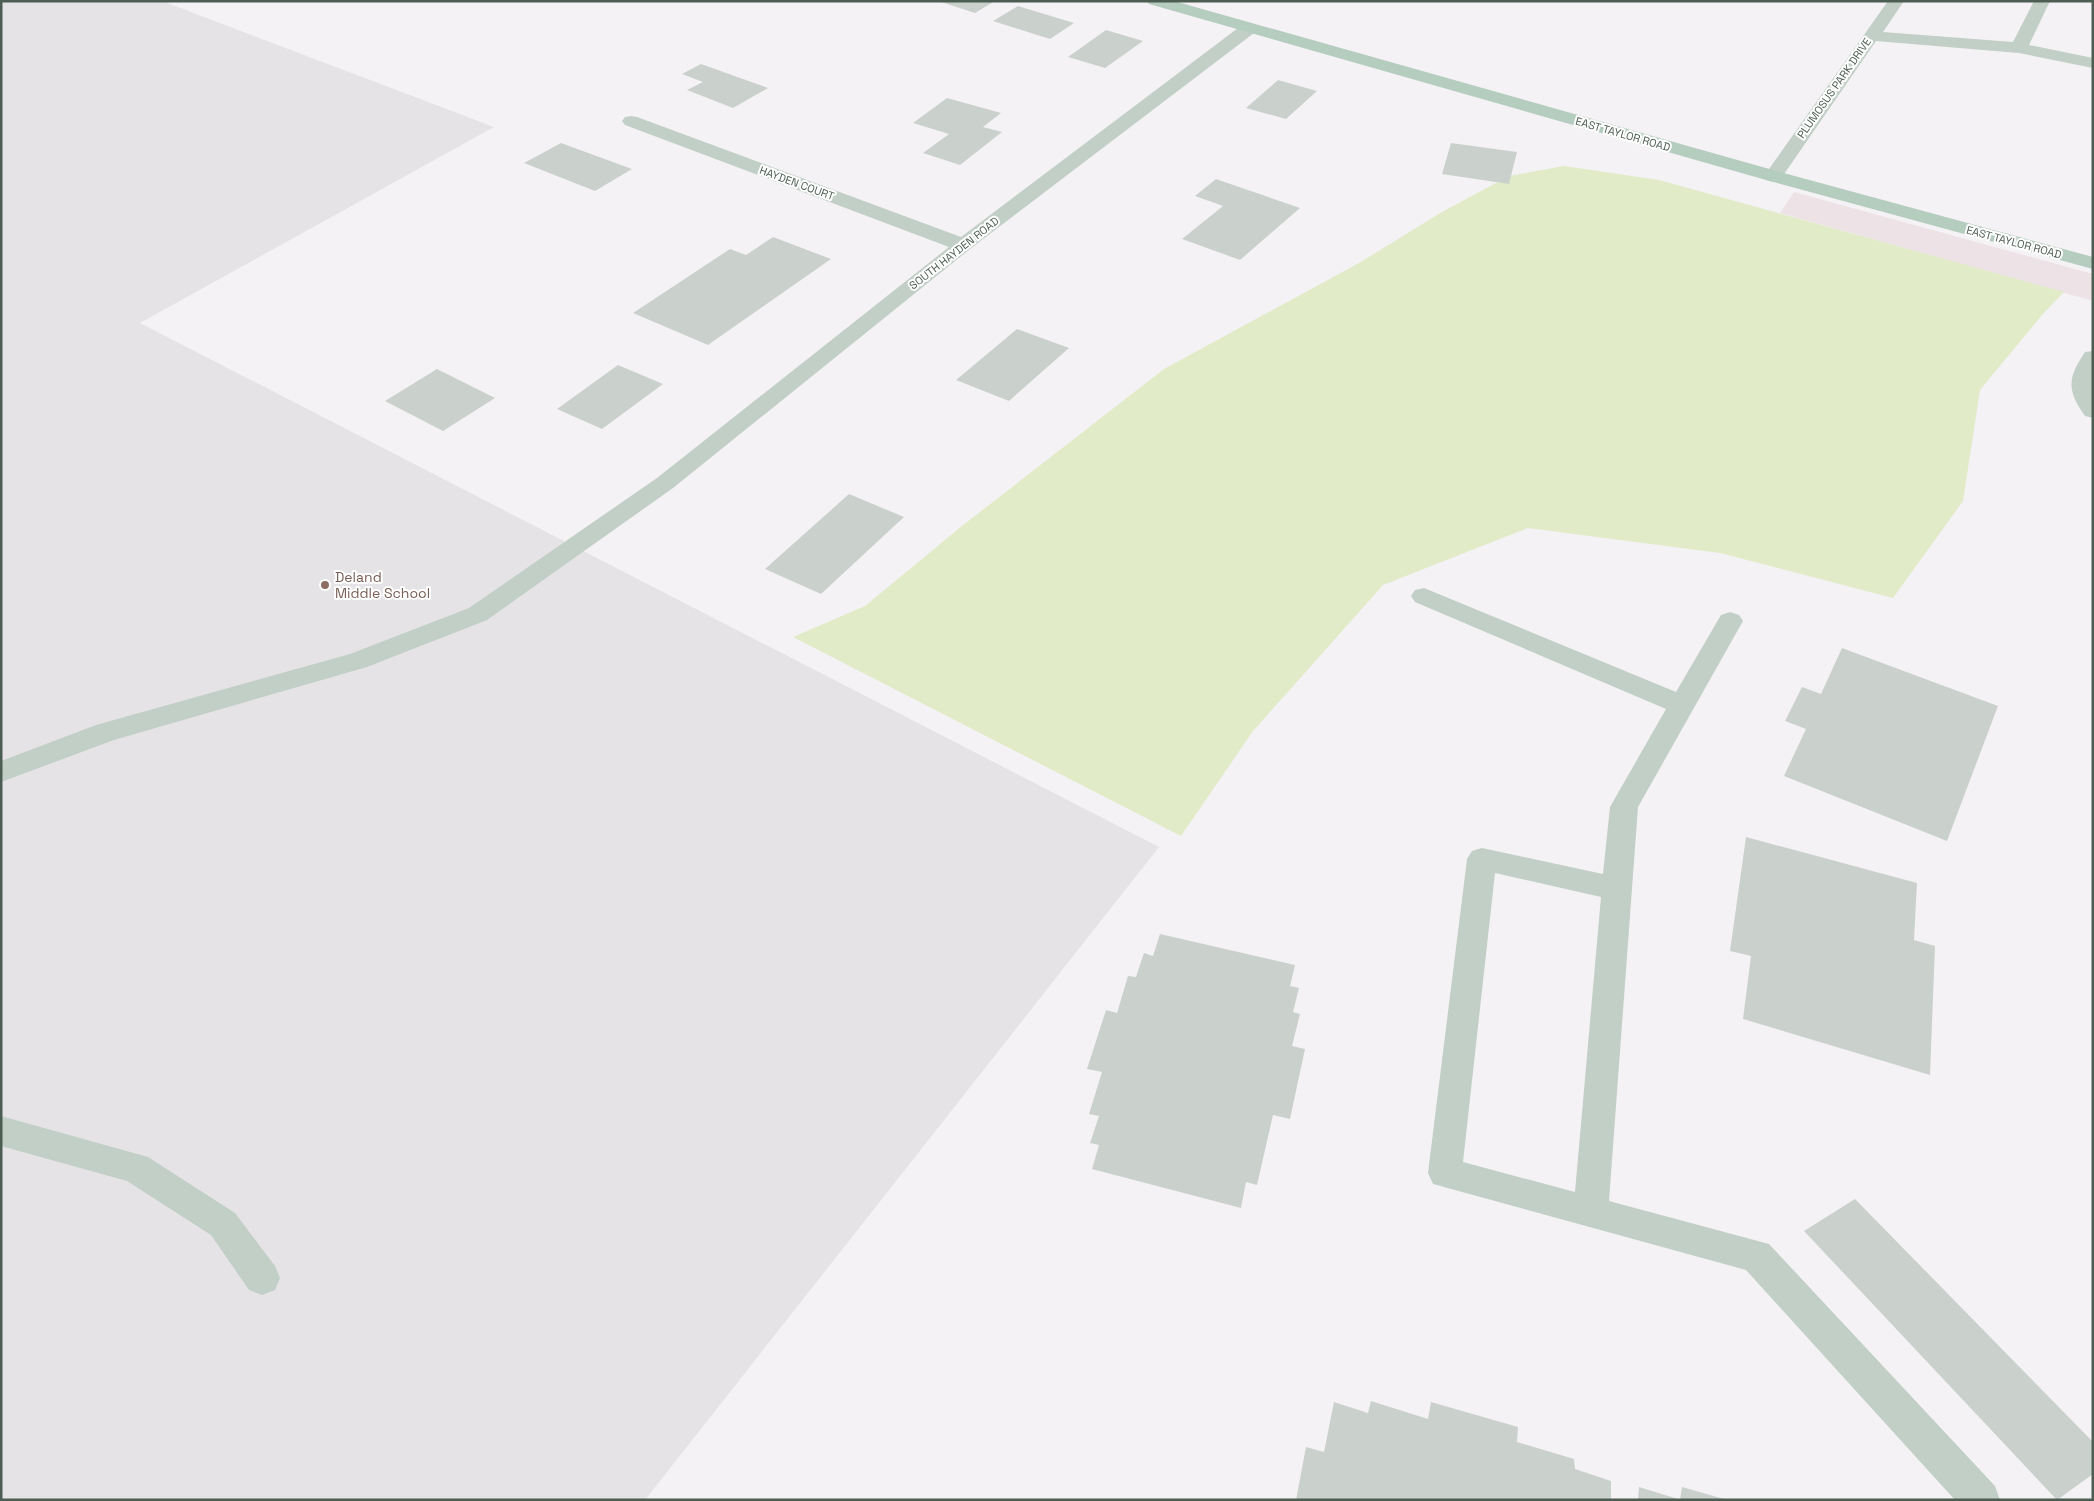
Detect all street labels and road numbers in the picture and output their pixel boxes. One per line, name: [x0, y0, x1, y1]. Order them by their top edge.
street label: PLUMOSUS PARK DRIVE: [1794, 35, 1874, 141]
street label: EAST TAYLOR ROAD: [1574, 114, 1672, 154]
street label: HAYDEN COURT: [758, 163, 837, 203]
street label: SOUTH HAYDEN ROAD: [906, 214, 1002, 292]
street label: EAST TAYLOR ROAD: [1965, 223, 2063, 261]

